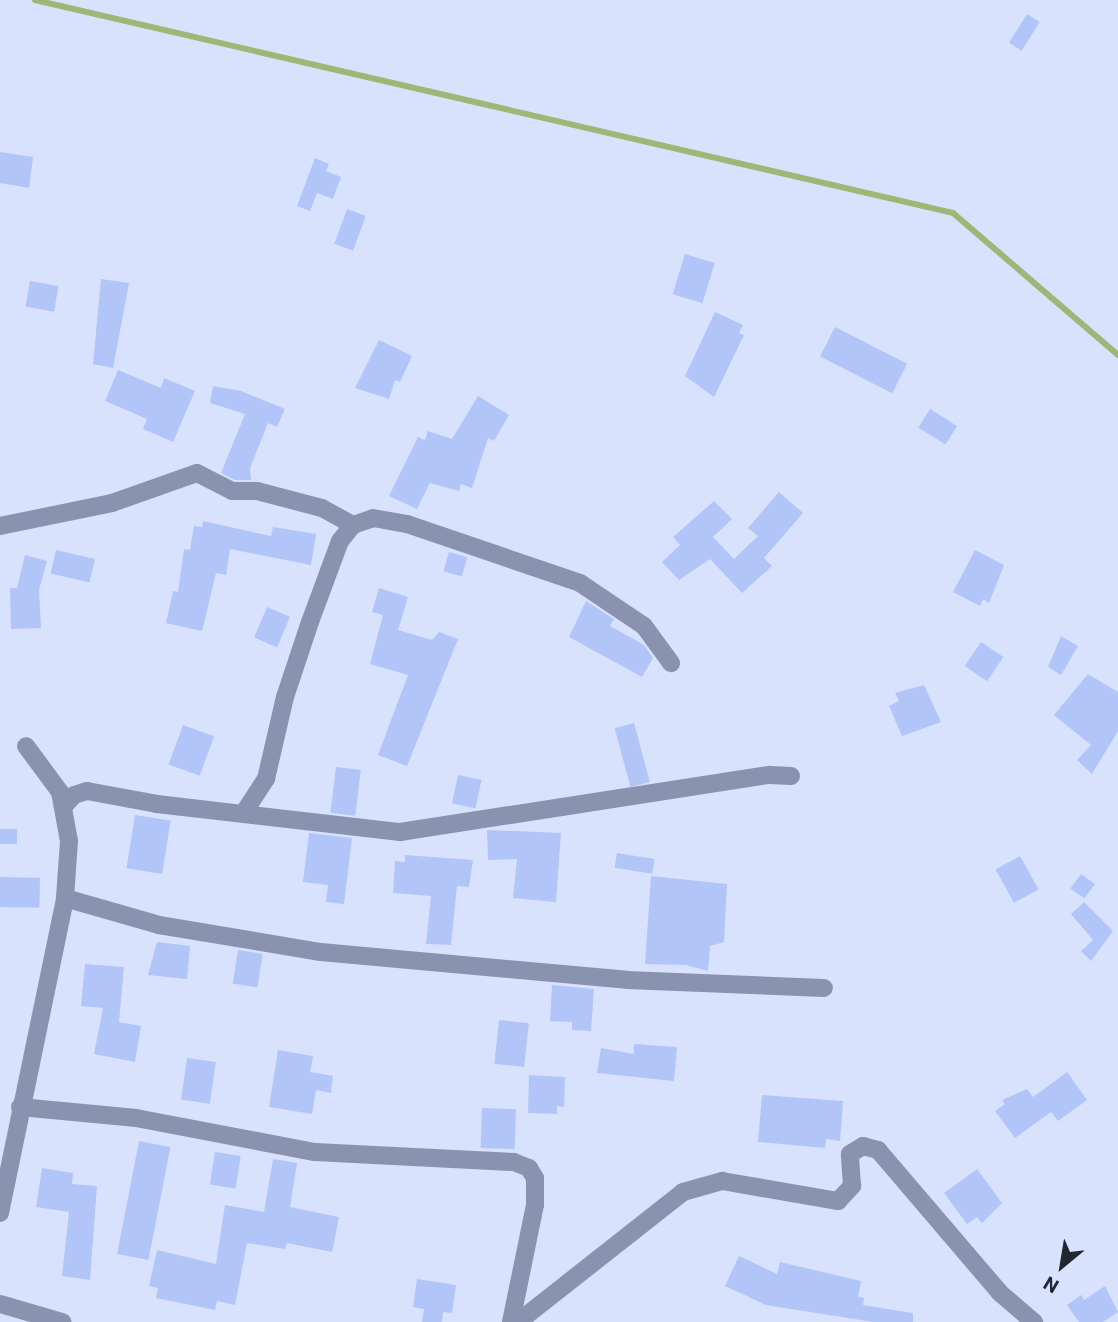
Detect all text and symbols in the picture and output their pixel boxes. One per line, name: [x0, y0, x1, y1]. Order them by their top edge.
north arrow: [1027, 1231, 1097, 1301]
text: N: [1040, 1271, 1063, 1298]

